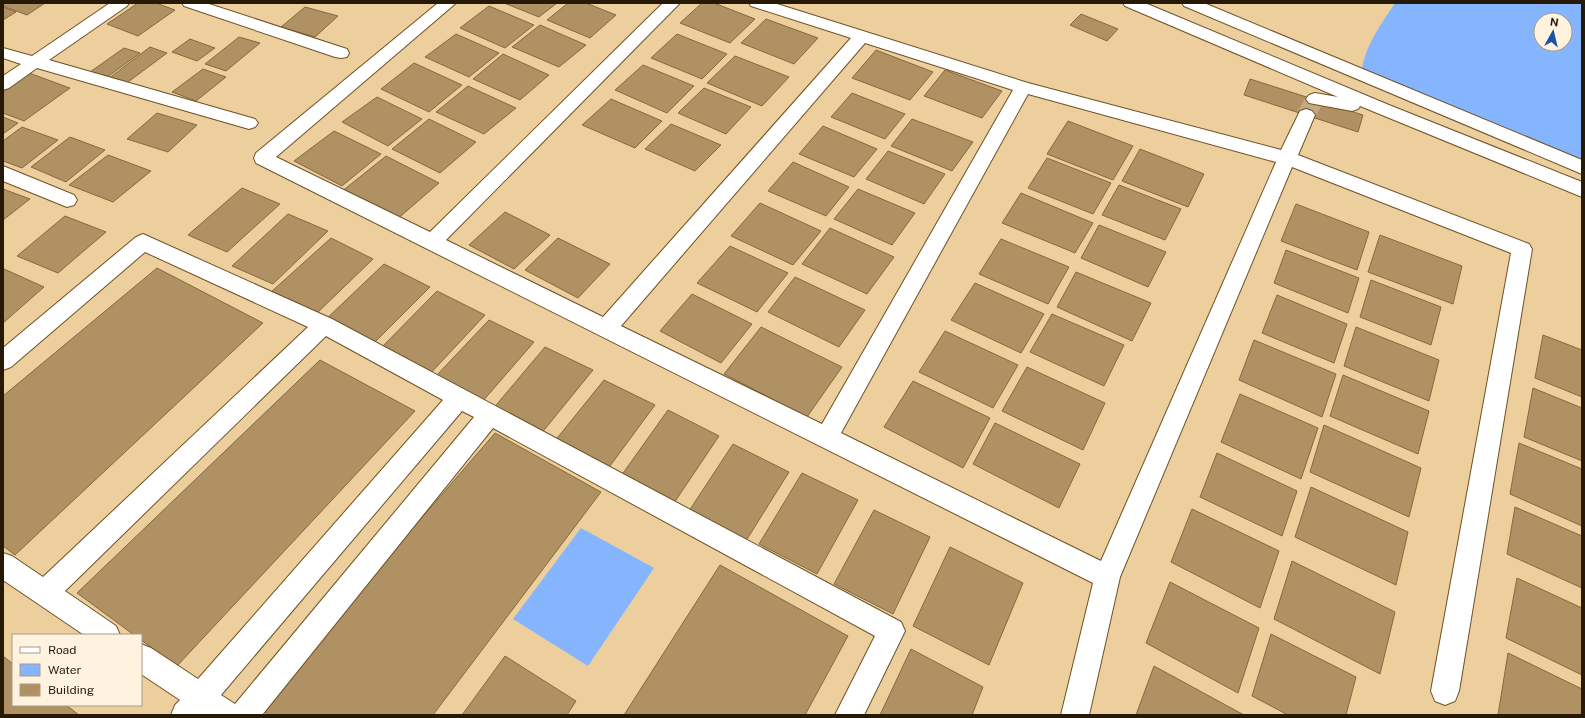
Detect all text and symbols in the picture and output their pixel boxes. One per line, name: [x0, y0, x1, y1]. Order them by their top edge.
north arrow: [1533, 12, 1573, 52]
text: N: [1549, 16, 1559, 29]
legend: [12, 634, 142, 706]
text: Road: [48, 643, 76, 657]
text: Water: [48, 663, 82, 677]
text: Building: [48, 683, 94, 697]

